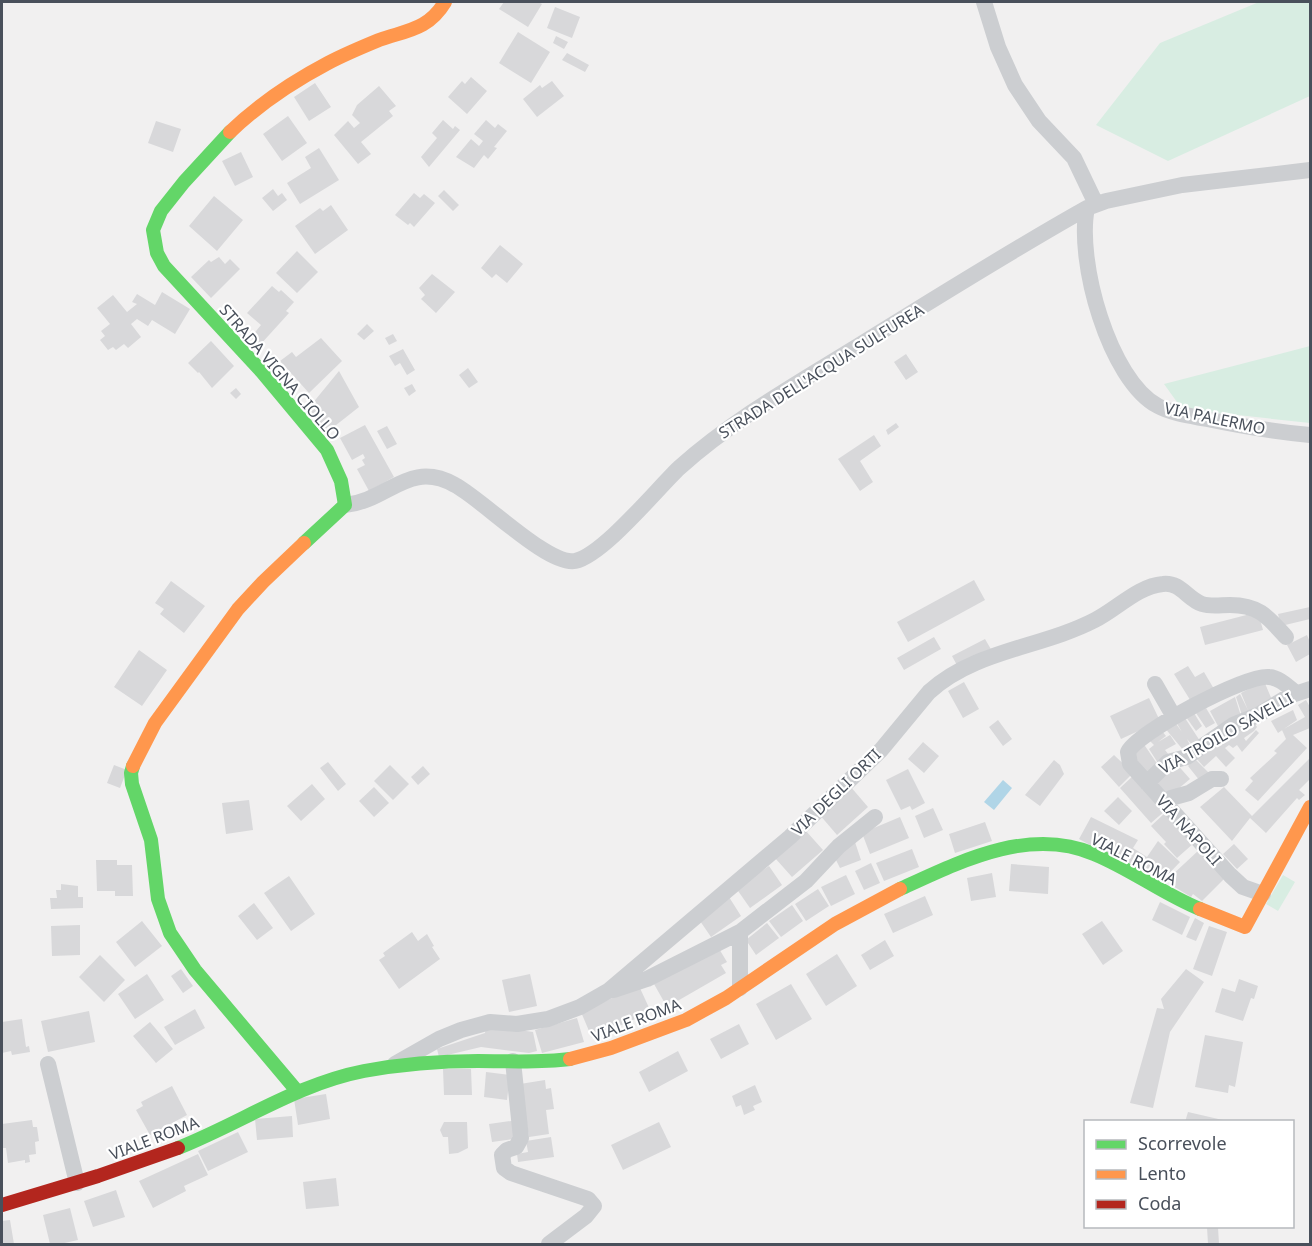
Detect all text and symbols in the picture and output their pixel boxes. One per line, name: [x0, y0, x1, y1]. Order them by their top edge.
street label: STRADA DELL'ACQUA SULFUREA: [714, 298, 928, 443]
street label: STRADA VIGNA CIOLLO: [215, 299, 345, 445]
street label: VIA PALERMO: [1162, 397, 1268, 439]
street label: VIA TROILO SAVELLI: [1155, 687, 1297, 779]
street label: VIA DEGLI ORTI: [787, 744, 885, 840]
street label: VIA NAPOLI: [1151, 790, 1227, 870]
street label: VIALE ROMA: [1087, 828, 1182, 890]
street label: VIALE ROMA: [588, 993, 684, 1047]
street label: VIALE ROMA: [106, 1111, 202, 1165]
legend: [1084, 1120, 1294, 1228]
text: Scorrevole: [1138, 1131, 1227, 1155]
text: Lento: [1138, 1161, 1186, 1185]
text: Coda: [1138, 1191, 1181, 1215]

